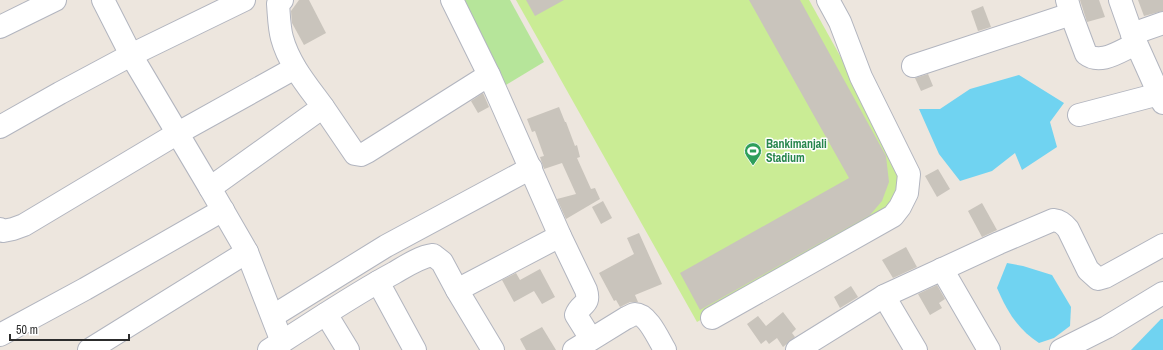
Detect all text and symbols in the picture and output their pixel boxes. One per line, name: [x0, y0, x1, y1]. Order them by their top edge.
place label: Bankimanjali Stadium: [766, 136, 827, 166]
sports icon: Bankimanjali Stadium: [743, 141, 763, 166]
scale bar: [10, 316, 129, 342]
text: 50 m: [16, 322, 38, 338]

